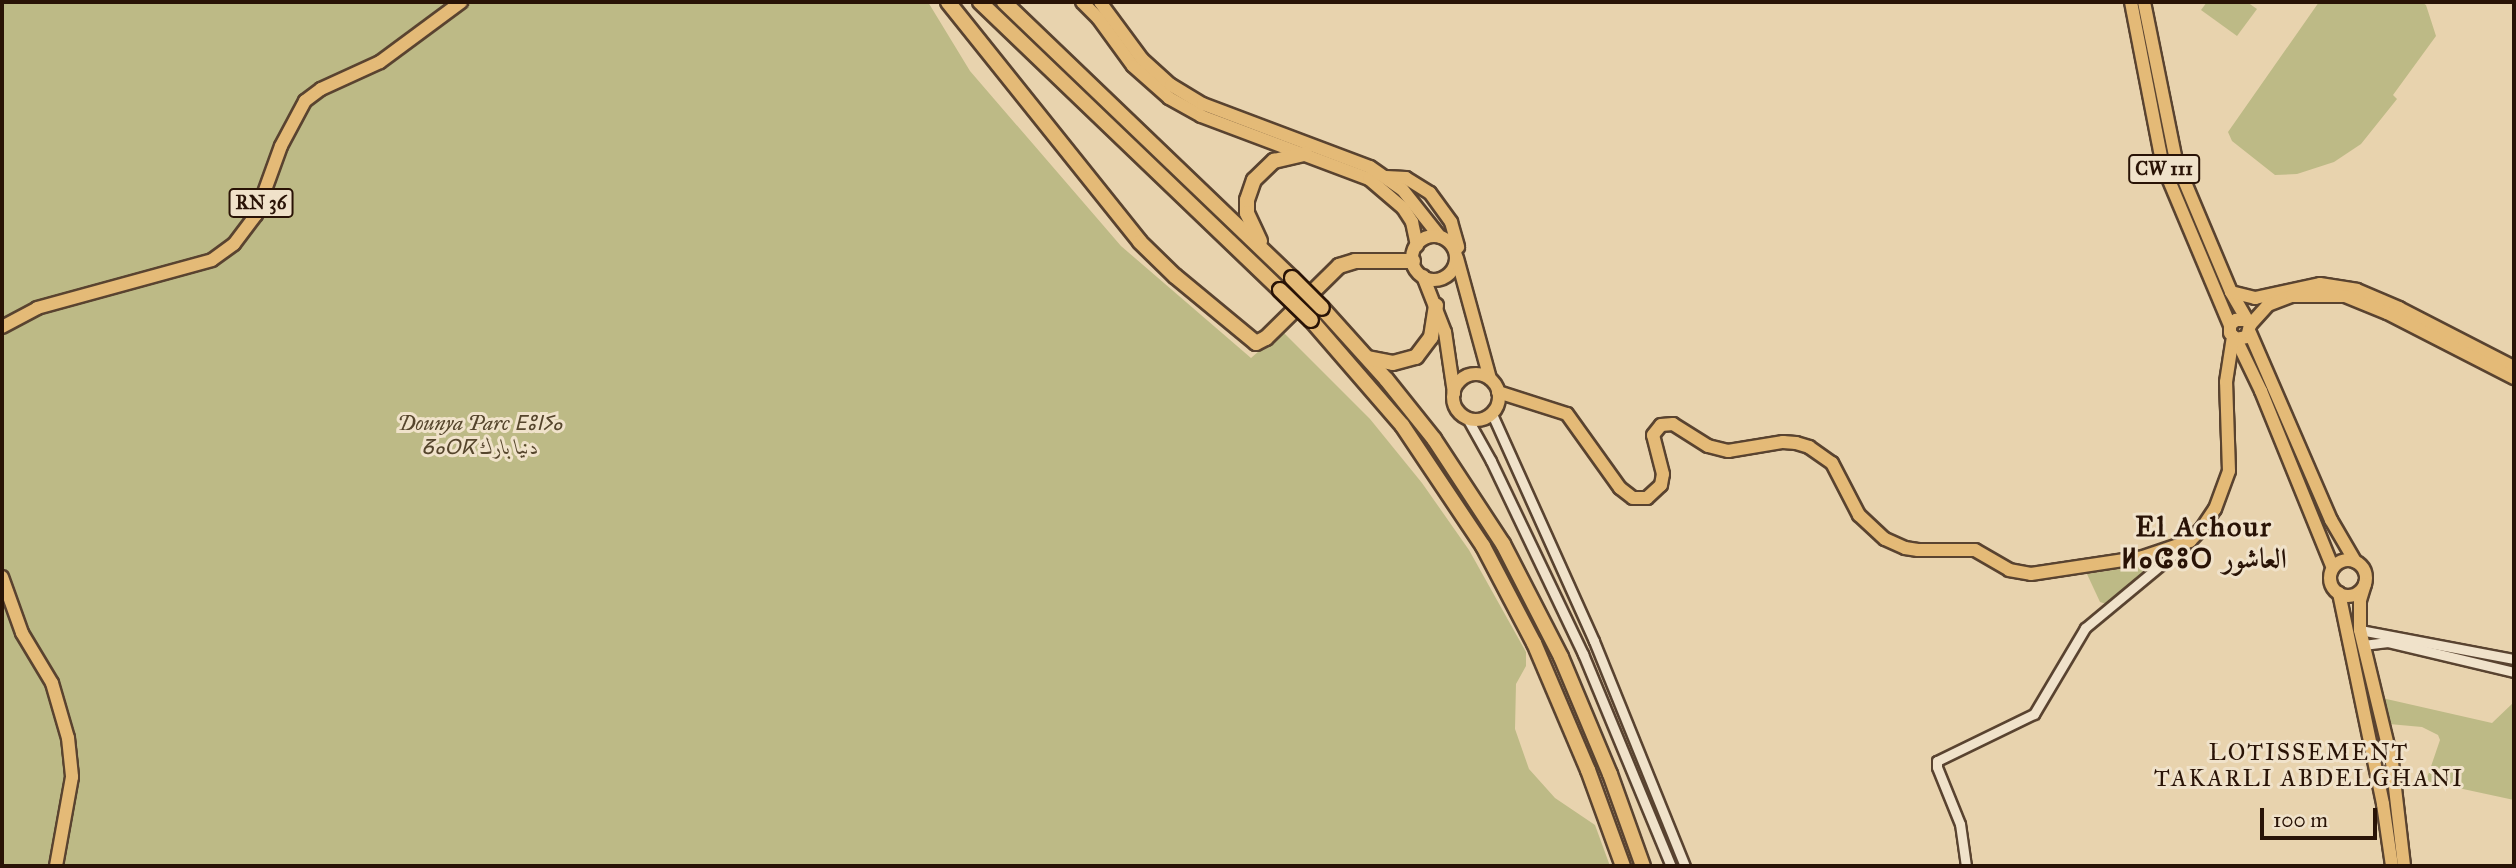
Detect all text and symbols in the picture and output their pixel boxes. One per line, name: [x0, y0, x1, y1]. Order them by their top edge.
road number: CW 111: [2127, 154, 2201, 184]
road number: RN 36: [228, 188, 294, 218]
park label: Dounya Parc ⴹⵓⵏⵢⴰ ⵒⴰⵔⴽ دنيا بارك: [397, 410, 563, 460]
district label: El Achour ⵍⴰⵛⵓⵔ العاشور: [2127, 510, 2281, 576]
district label: LOTISSEMENT TAKARLI ABDELGHANI: [2156, 738, 2462, 792]
scale bar: [2264, 794, 2381, 838]
text: 100 m: [2273, 807, 2328, 833]

